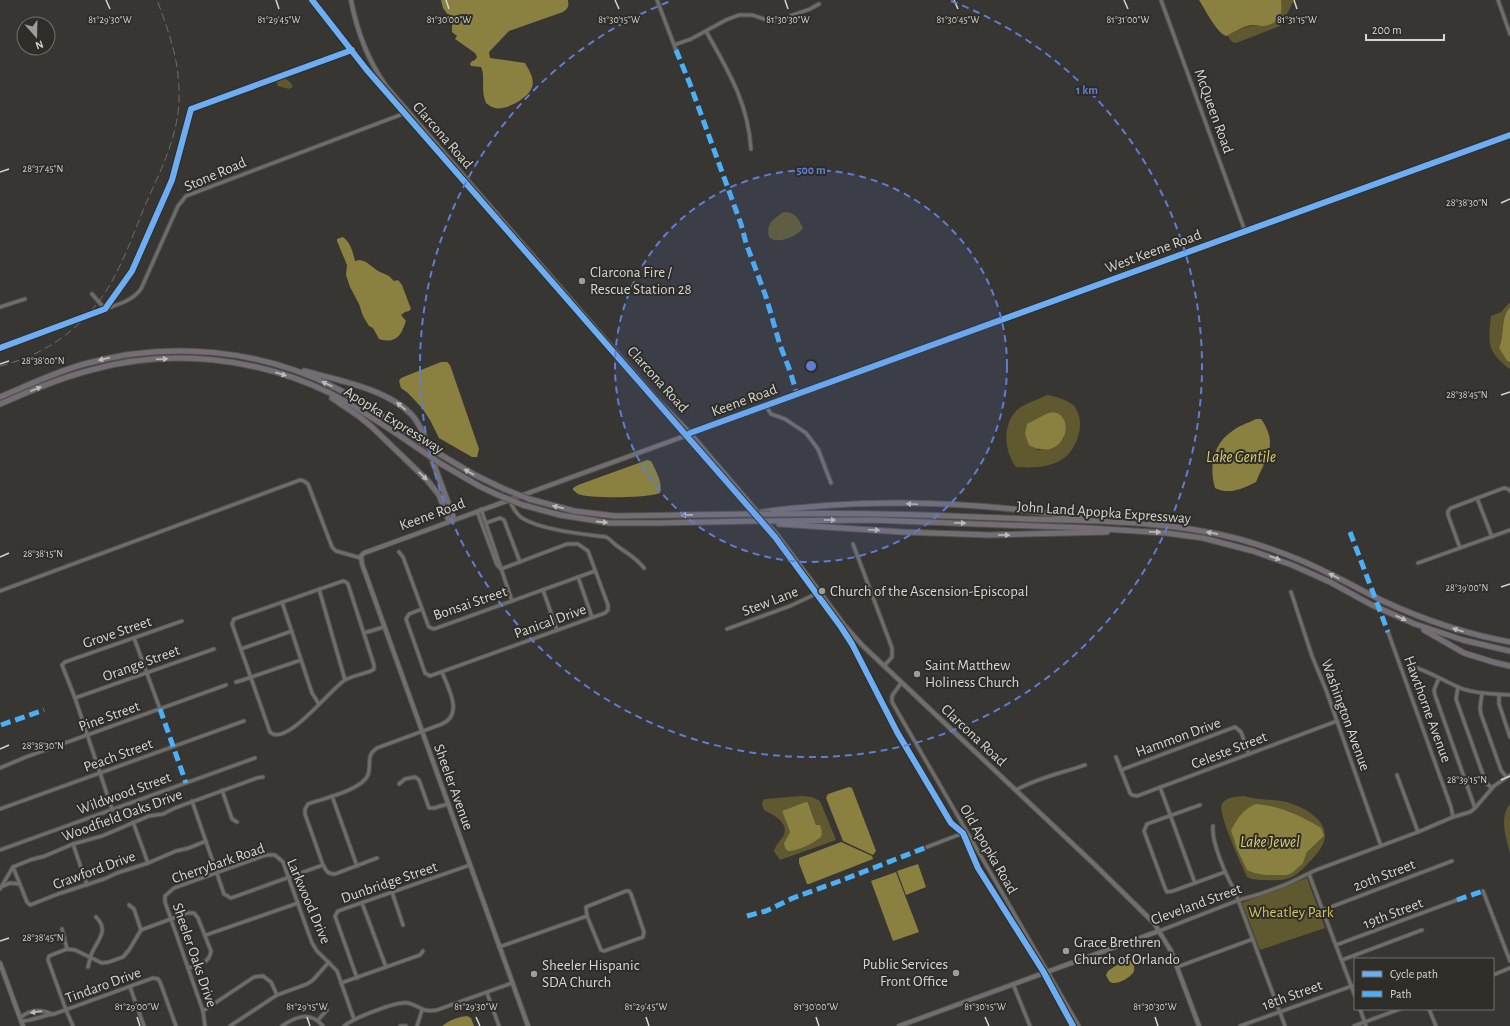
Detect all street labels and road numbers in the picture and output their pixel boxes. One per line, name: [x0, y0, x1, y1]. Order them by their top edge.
street label: McQueen Road: [1191, 67, 1236, 155]
street label: Clarcona Road: [410, 99, 476, 172]
street label: Stone Road: [182, 155, 249, 194]
street label: West Keene Road: [1103, 227, 1203, 276]
street label: Clarcona Road: [624, 343, 691, 415]
street label: Keene Road: [709, 382, 779, 419]
street label: Apopka Expressway: [341, 384, 447, 457]
street label: Keene Road: [397, 496, 467, 533]
street label: John Land Apopka Expressway: [1016, 499, 1192, 526]
street label: Bonsai Street: [431, 584, 509, 623]
street label: Stew Lane: [740, 584, 800, 619]
street label: Panical Drive: [512, 601, 588, 641]
street label: Grove Street: [81, 614, 154, 651]
street label: Orange Street: [101, 643, 182, 684]
street label: Hawthorne Avenue: [1401, 654, 1454, 765]
street label: Washington Avenue: [1318, 658, 1373, 773]
street label: Pine Street: [77, 698, 142, 734]
street label: Clarcona Road: [938, 702, 1009, 769]
street label: Hammon Drive: [1134, 715, 1223, 760]
street label: Celeste Street: [1189, 729, 1269, 772]
street label: Peach Street: [82, 736, 155, 775]
street label: Sheeler Avenue: [431, 742, 476, 832]
street label: Wildwood Street: [75, 769, 173, 817]
street label: Woodfield Oaks Drive: [60, 787, 184, 844]
street label: Old Apopka Road: [957, 802, 1020, 897]
street label: Cherrybark Road: [170, 840, 267, 886]
street label: Crawford Drive: [51, 849, 138, 892]
street label: Larkwood Drive: [284, 856, 333, 946]
street label: 20th Street: [1351, 857, 1417, 894]
street label: Dunbridge Street: [339, 859, 439, 906]
street label: Cleveland Street: [1149, 881, 1244, 928]
street label: 19th Street: [1361, 895, 1425, 932]
street label: Sheeler Oaks Drive: [170, 901, 219, 1009]
street label: Tindaro Drive: [63, 965, 143, 1006]
street label: 18th Street: [1260, 978, 1324, 1013]

